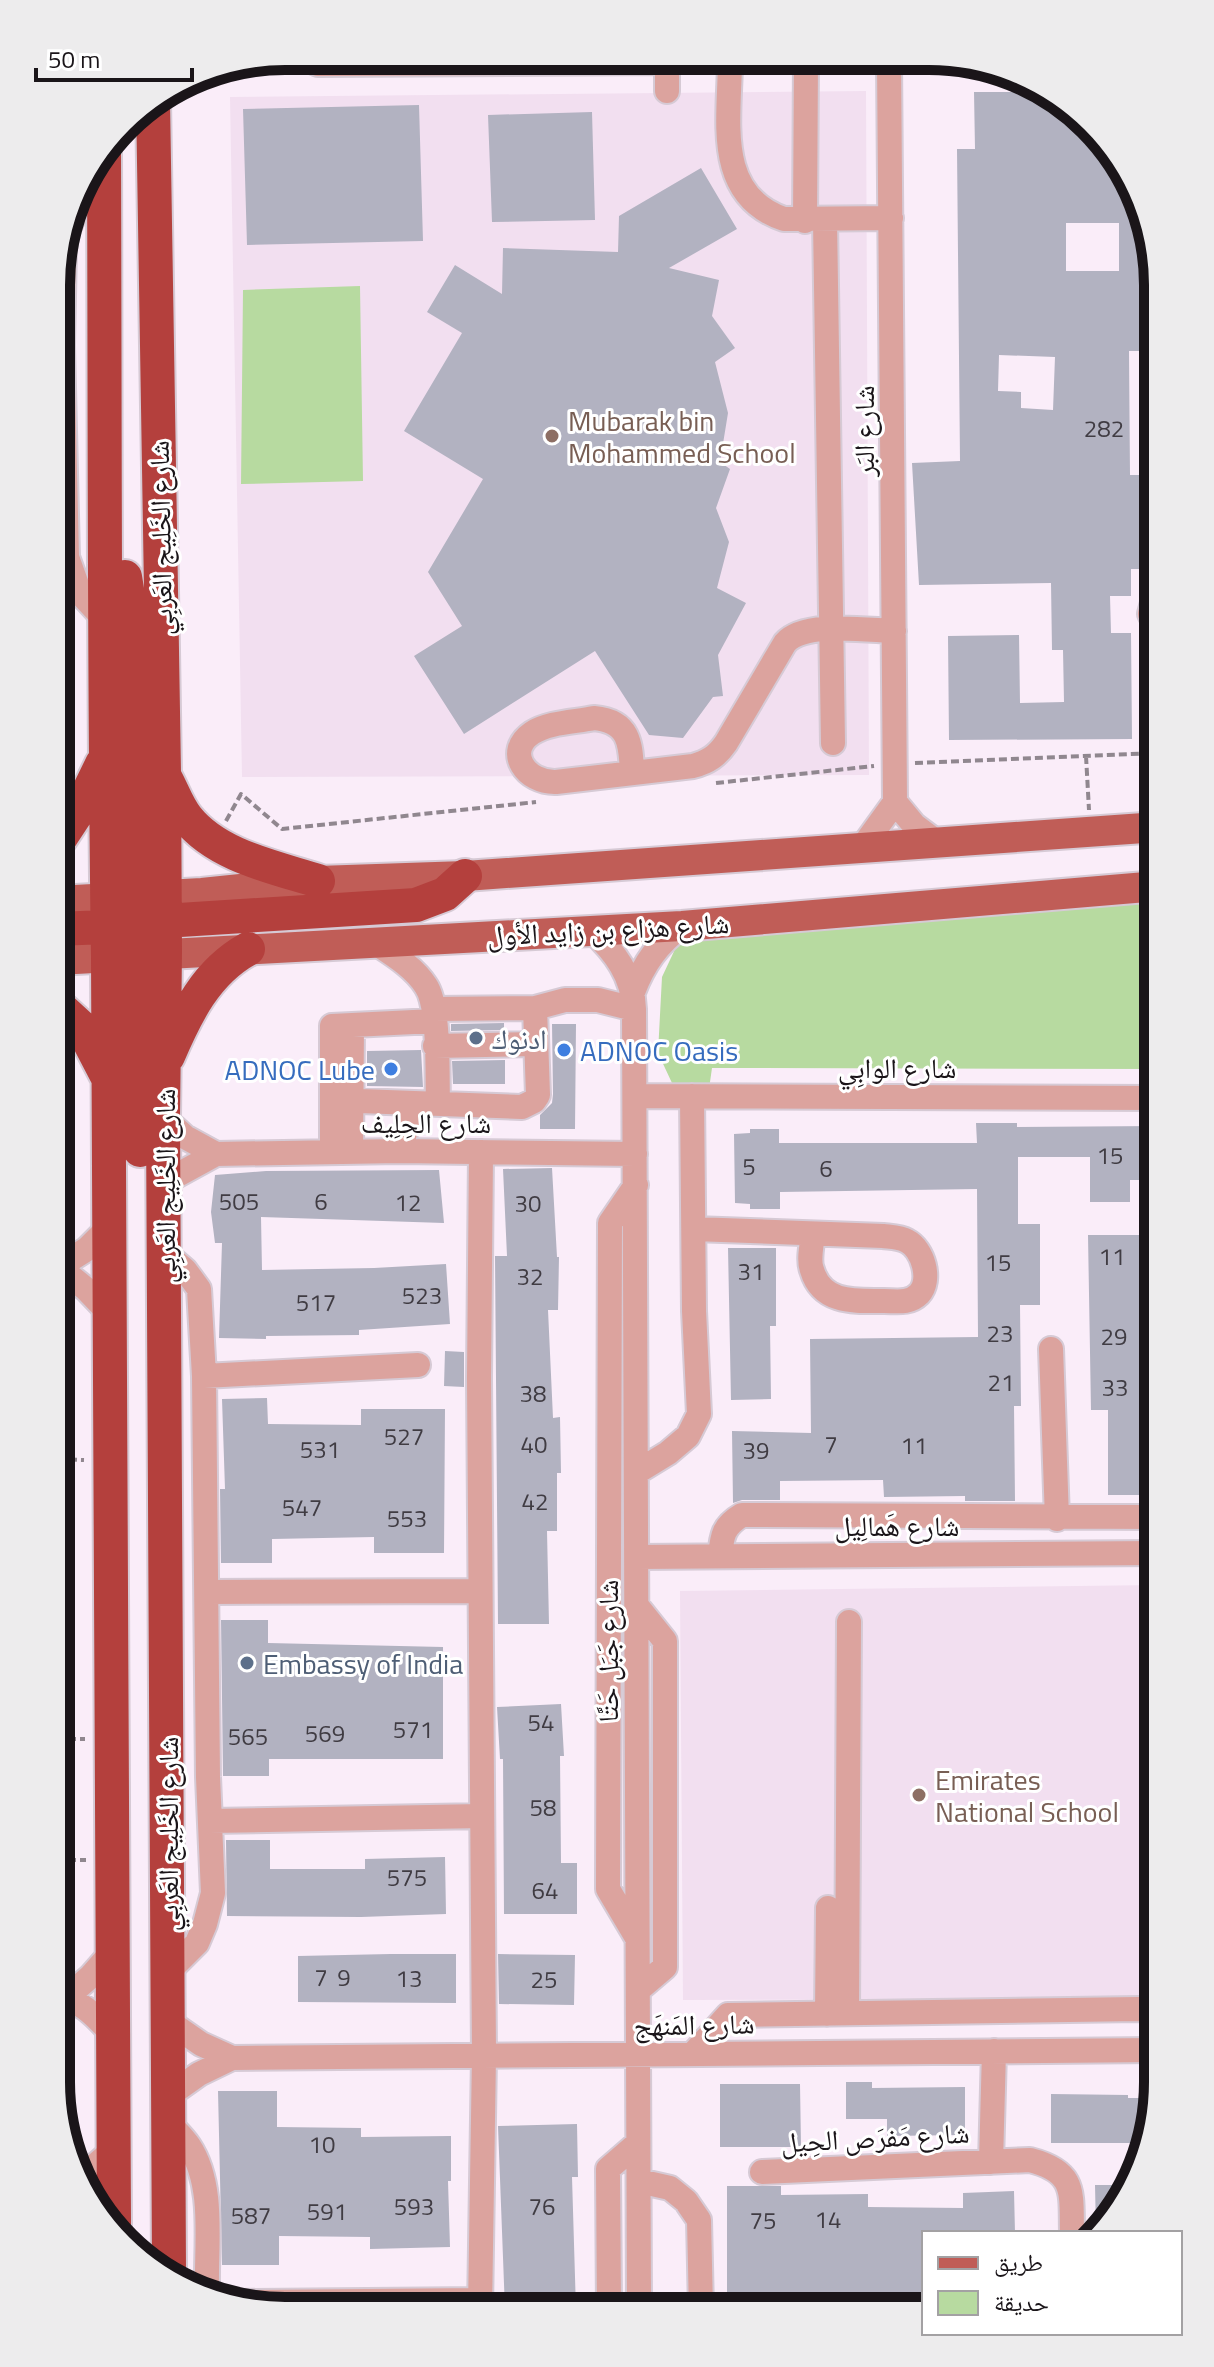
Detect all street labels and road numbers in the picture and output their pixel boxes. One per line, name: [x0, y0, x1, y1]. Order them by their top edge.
street label: شارع البَر: [842, 385, 885, 478]
street label: شارع الخَلِيج العَربِي: [137, 440, 185, 636]
street label: شارع هزاع بن زايد الأول: [486, 901, 730, 957]
street label: شارع الوابِي: [838, 1046, 956, 1091]
street label: شارع الخَلِيج العَربِي: [143, 1089, 188, 1283]
street label: شارع الحِلِيف: [361, 1101, 491, 1144]
street label: شارع هَمالِيل: [835, 1504, 959, 1547]
street label: شارع جَبَل حَتَّا: [586, 1579, 629, 1723]
street label: شارع الخَلِيج العَربِي: [146, 1737, 191, 1931]
street label: شارع المَنهَج: [633, 2001, 755, 2047]
street label: شارع مَفرَص الحِيل: [779, 2111, 971, 2163]

